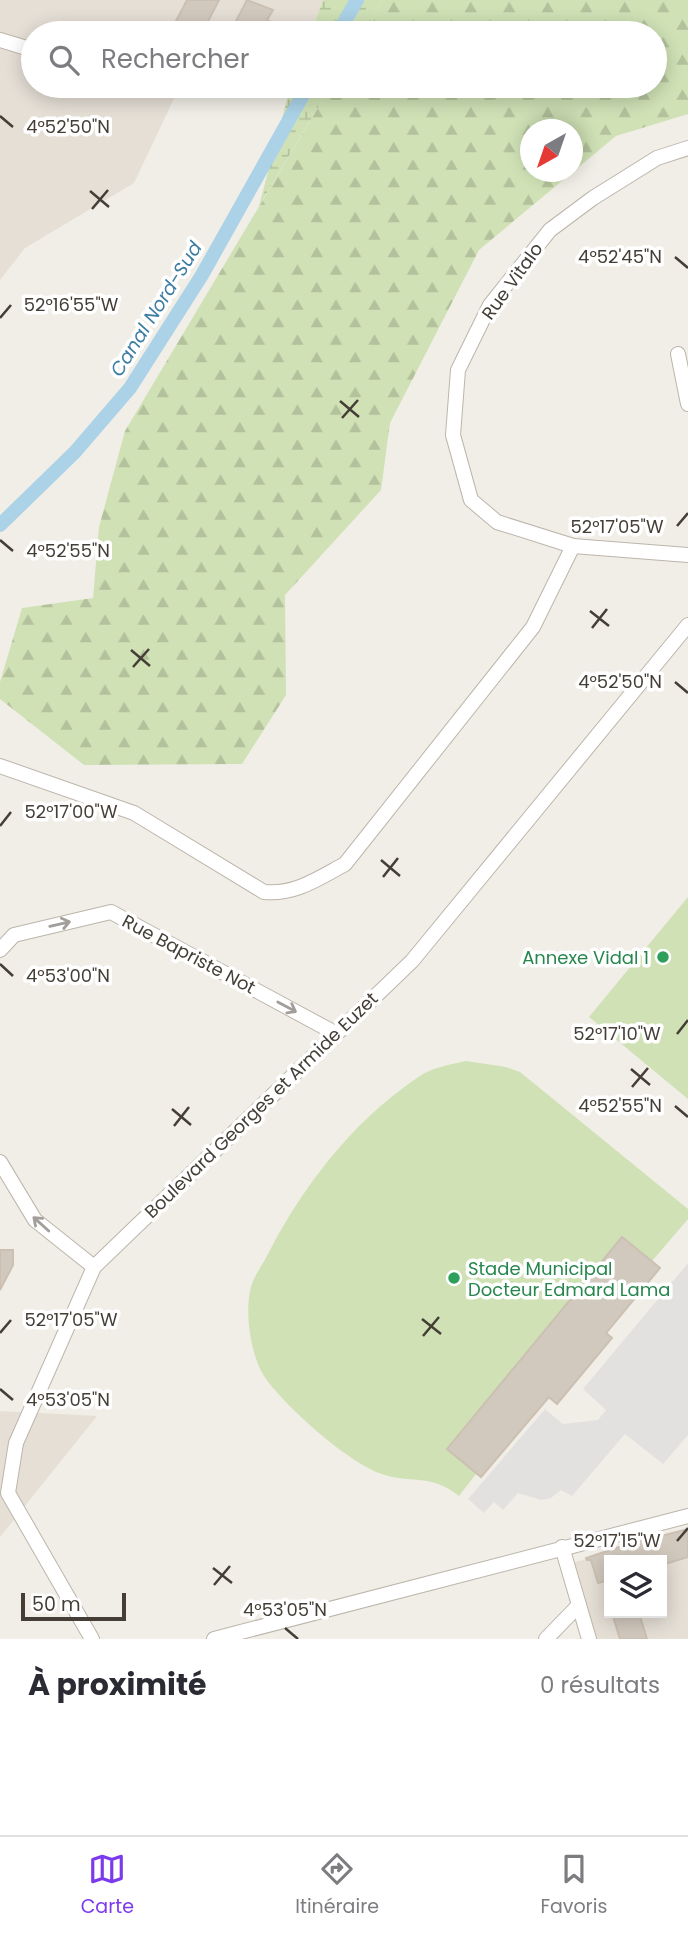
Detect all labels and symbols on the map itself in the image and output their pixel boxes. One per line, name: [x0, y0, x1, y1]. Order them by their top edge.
text: 4°52'50"N: [26, 114, 110, 139]
north arrow: [520, 119, 583, 182]
water label: Canal Nord-Sud: [104, 236, 209, 382]
street label: Rue Vitalo: [476, 237, 548, 325]
text: 4°52'45"N: [578, 244, 662, 269]
text: 52°16'55"W: [24, 292, 119, 317]
text: 52°17'05"W: [571, 514, 664, 539]
text: 4°52'55"N: [26, 538, 110, 563]
text: 4°52'50"N: [578, 669, 662, 694]
text: 52°17'00"W: [25, 799, 118, 824]
street label: Rue Bapriste Not: [118, 908, 260, 1000]
one-way arrow: [48, 917, 71, 930]
place label: Annexe Vidal 1: [522, 945, 649, 970]
marker: Annexe Vidal 1: [655, 949, 671, 965]
text: 4°53'00"N: [26, 963, 110, 988]
street label: Boulevard Georges et Armide Euzet: [139, 986, 383, 1224]
one-way arrow: [276, 1000, 296, 1014]
text: 52°17'10"W: [573, 1021, 661, 1046]
text: 4°52'55"N: [578, 1093, 662, 1118]
one-way arrow: [32, 1216, 50, 1232]
place label: Stade Municipal Docteur Edmard Lama: [468, 1256, 670, 1302]
marker: Stade Municipal Docteur Edmard Lama: [446, 1270, 462, 1286]
text: 52°17'05"W: [25, 1307, 118, 1332]
text: 4°53'05"N: [26, 1387, 110, 1412]
text: 52°17'15"W: [573, 1528, 661, 1553]
scale bar: [21, 1590, 126, 1622]
text: 4°53'05"N: [243, 1597, 327, 1622]

